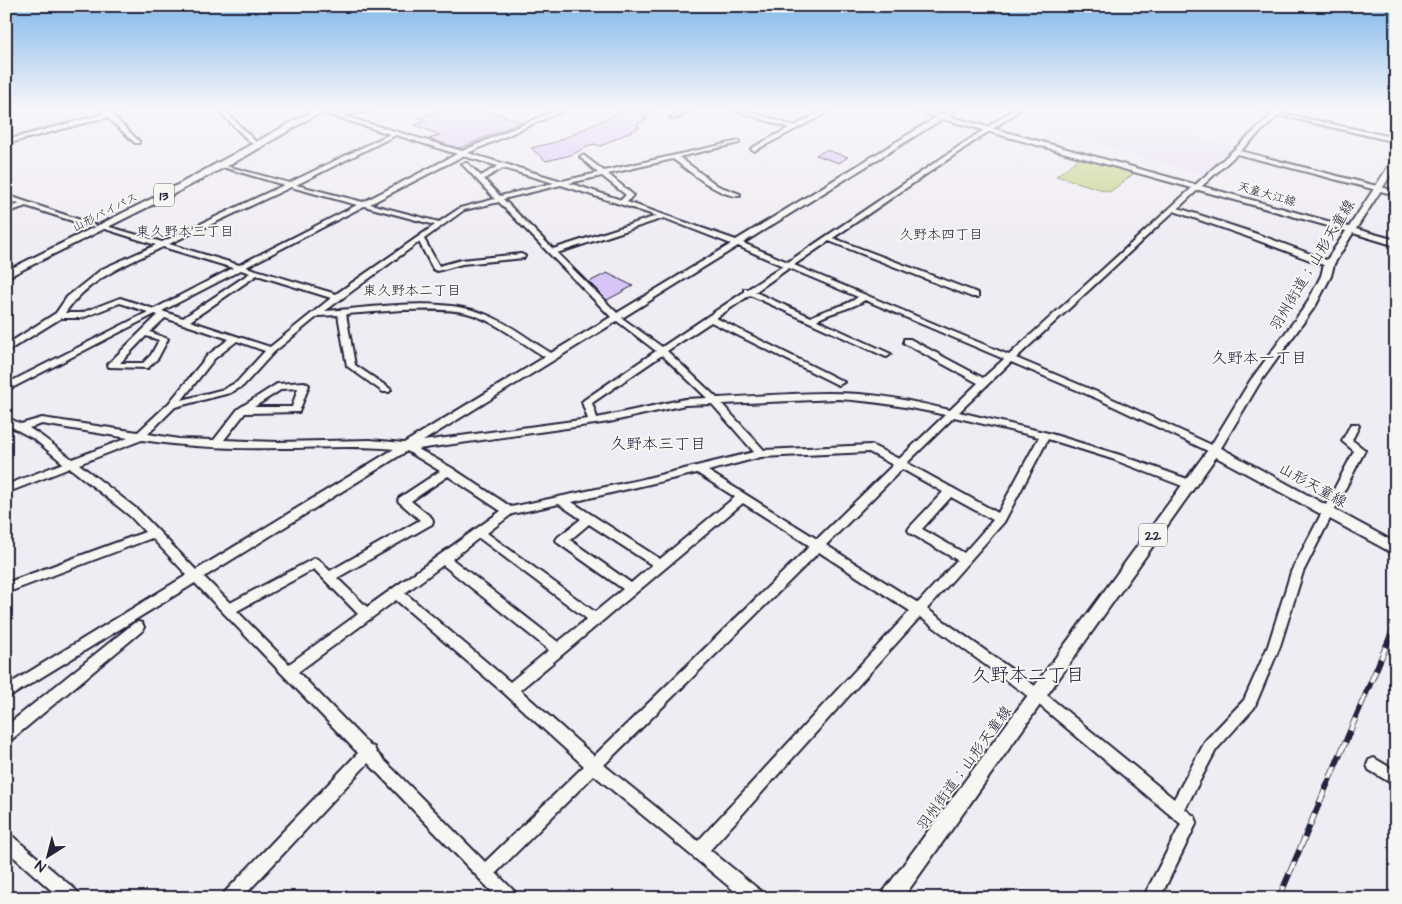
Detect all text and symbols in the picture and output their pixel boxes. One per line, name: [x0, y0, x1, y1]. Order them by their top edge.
street label: 天童大江線: [1236, 178, 1298, 211]
road number: 13: [154, 184, 174, 206]
street label: 山形バイパス: [69, 189, 141, 236]
street label: 羽州街道；山形天童線: [1265, 196, 1360, 335]
district label: 東久野本三丁目: [136, 222, 234, 242]
district label: 久野本四丁目: [899, 225, 983, 245]
district label: 東久野本二丁目: [363, 281, 461, 301]
district label: 久野本一丁目: [1211, 347, 1307, 369]
district label: 久野本三丁目: [610, 433, 706, 455]
street label: 山形天童線: [1275, 458, 1351, 513]
road number: 22: [1139, 524, 1167, 546]
district label: 久野本二丁目: [971, 662, 1085, 689]
street label: 羽州街道；山形天童線: [912, 701, 1017, 835]
north arrow: [22, 832, 72, 882]
text: N: [31, 855, 50, 876]

